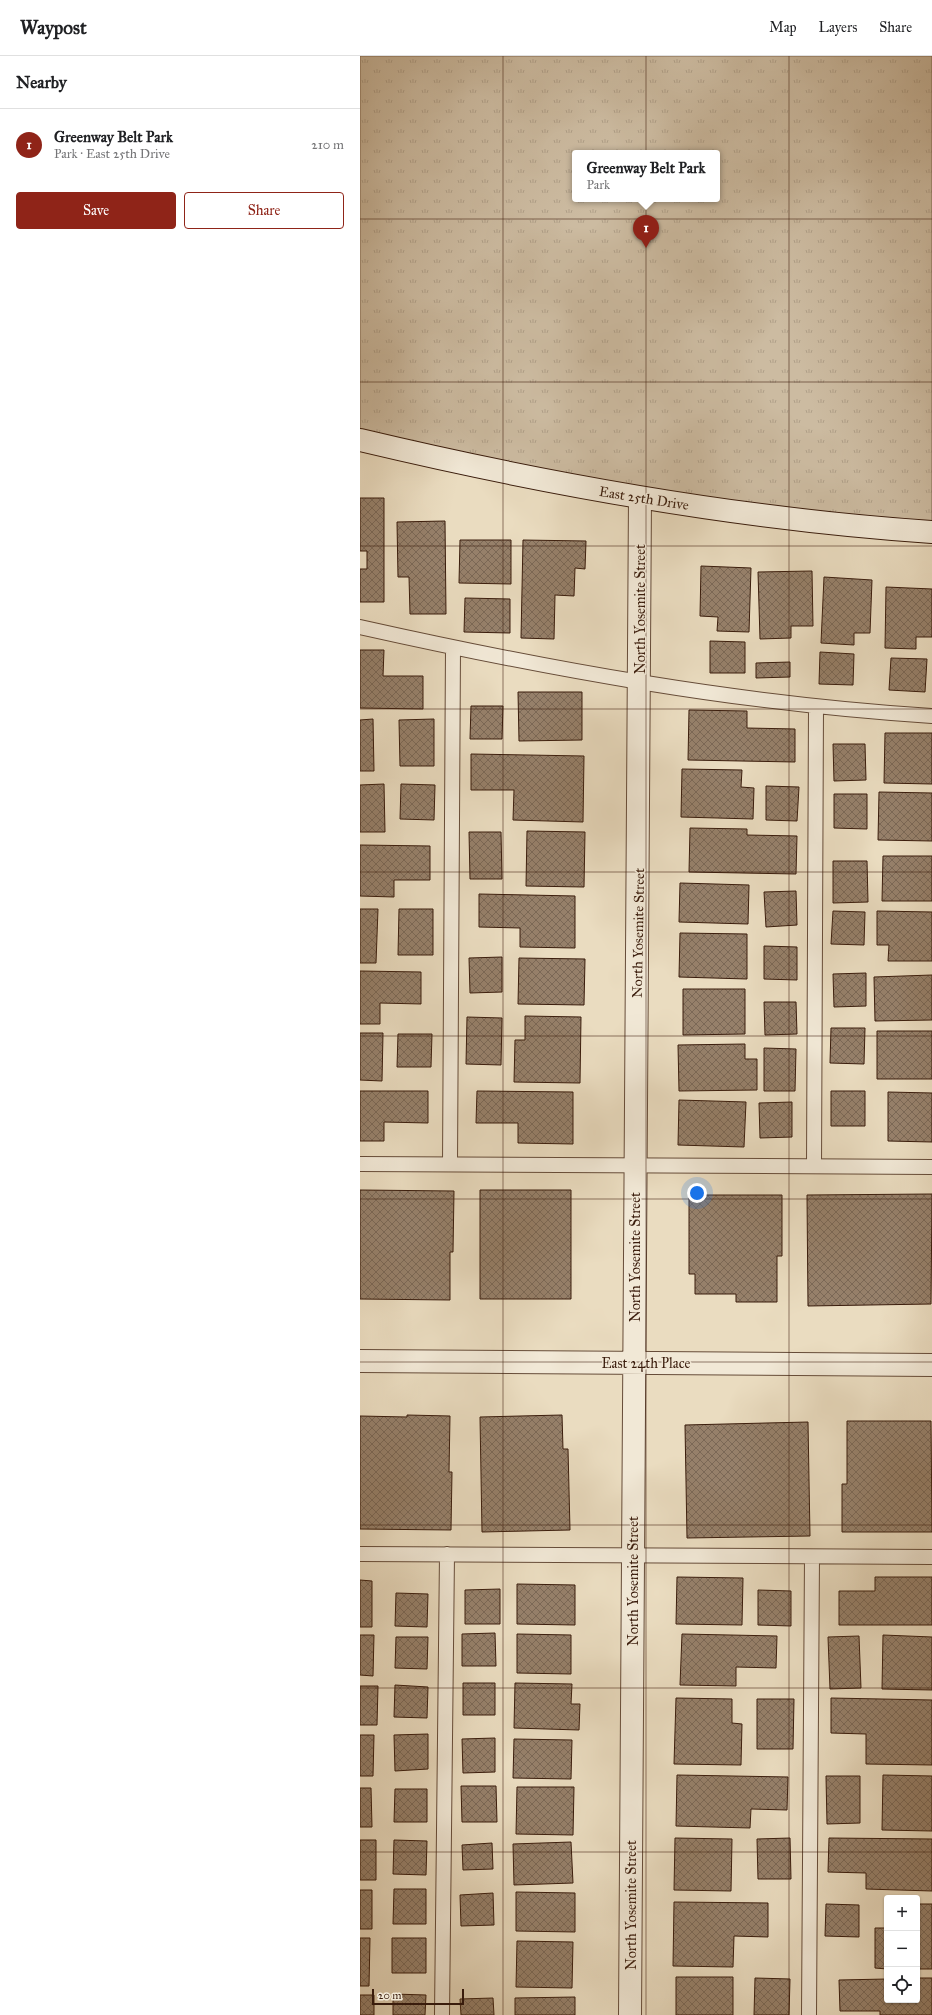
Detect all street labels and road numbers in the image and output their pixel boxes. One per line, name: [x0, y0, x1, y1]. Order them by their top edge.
street label: East 25th Drive: [598, 483, 690, 514]
street label: North Yosemite Street: [632, 544, 649, 674]
street label: North Yosemite Street: [629, 868, 648, 998]
street label: North Yosemite Street: [627, 1192, 644, 1322]
street label: East 24th Place: [602, 1355, 691, 1372]
street label: North Yosemite Street: [625, 1516, 642, 1646]
street label: North Yosemite Street: [623, 1840, 640, 1970]

